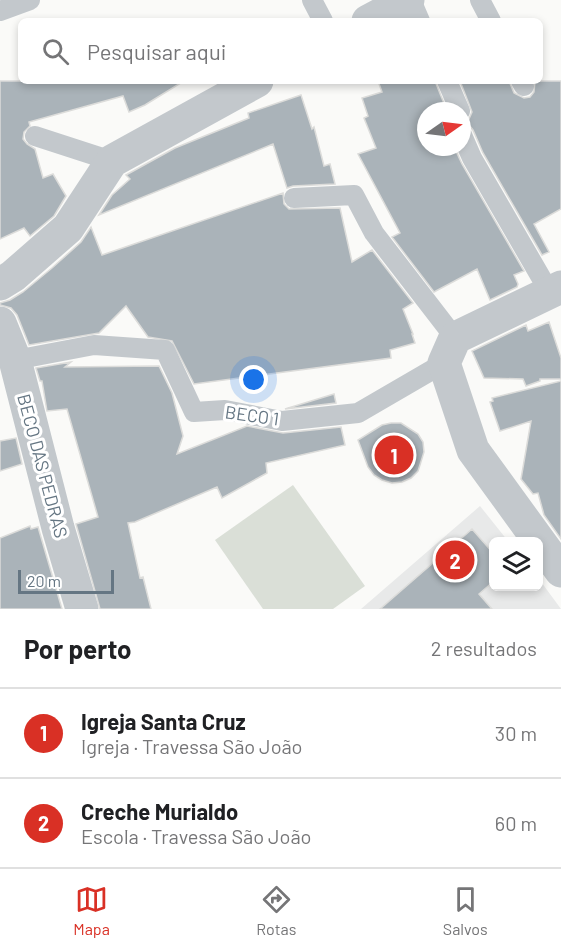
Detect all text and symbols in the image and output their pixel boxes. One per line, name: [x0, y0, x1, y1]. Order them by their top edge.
search box: [18, 18, 543, 84]
icon: search: [39, 35, 72, 68]
text: Pesquisar aqui: [87, 38, 226, 64]
north arrow: [417, 102, 471, 156]
your location: [239, 365, 268, 394]
street label: BECO DAS PEDRAS: [13, 391, 73, 540]
street label: BECO 1: [224, 400, 281, 430]
pin: 1: [374, 432, 414, 478]
map controls: [489, 537, 543, 591]
button: layers: [489, 537, 543, 591]
pin: 2: [436, 538, 474, 582]
scale bar: [18, 567, 114, 594]
text: 20 m: [27, 571, 61, 590]
text: Por perto: [24, 633, 132, 664]
text: 2 resultados: [431, 636, 537, 660]
text: Igreja Santa Cruz: [81, 708, 246, 734]
text: 1: [40, 721, 47, 745]
text: 30 m: [495, 721, 537, 745]
text: Igreja · Travessa São João: [81, 734, 303, 758]
text: Creche Murialdo: [81, 798, 238, 824]
text: 2: [38, 811, 49, 835]
text: 60 m: [495, 811, 537, 835]
text: Escola · Travessa São João: [81, 824, 311, 848]
tab: Mapa: [73, 883, 110, 938]
tab: Rotas: [256, 883, 296, 938]
tab: Salvos: [443, 883, 488, 938]

